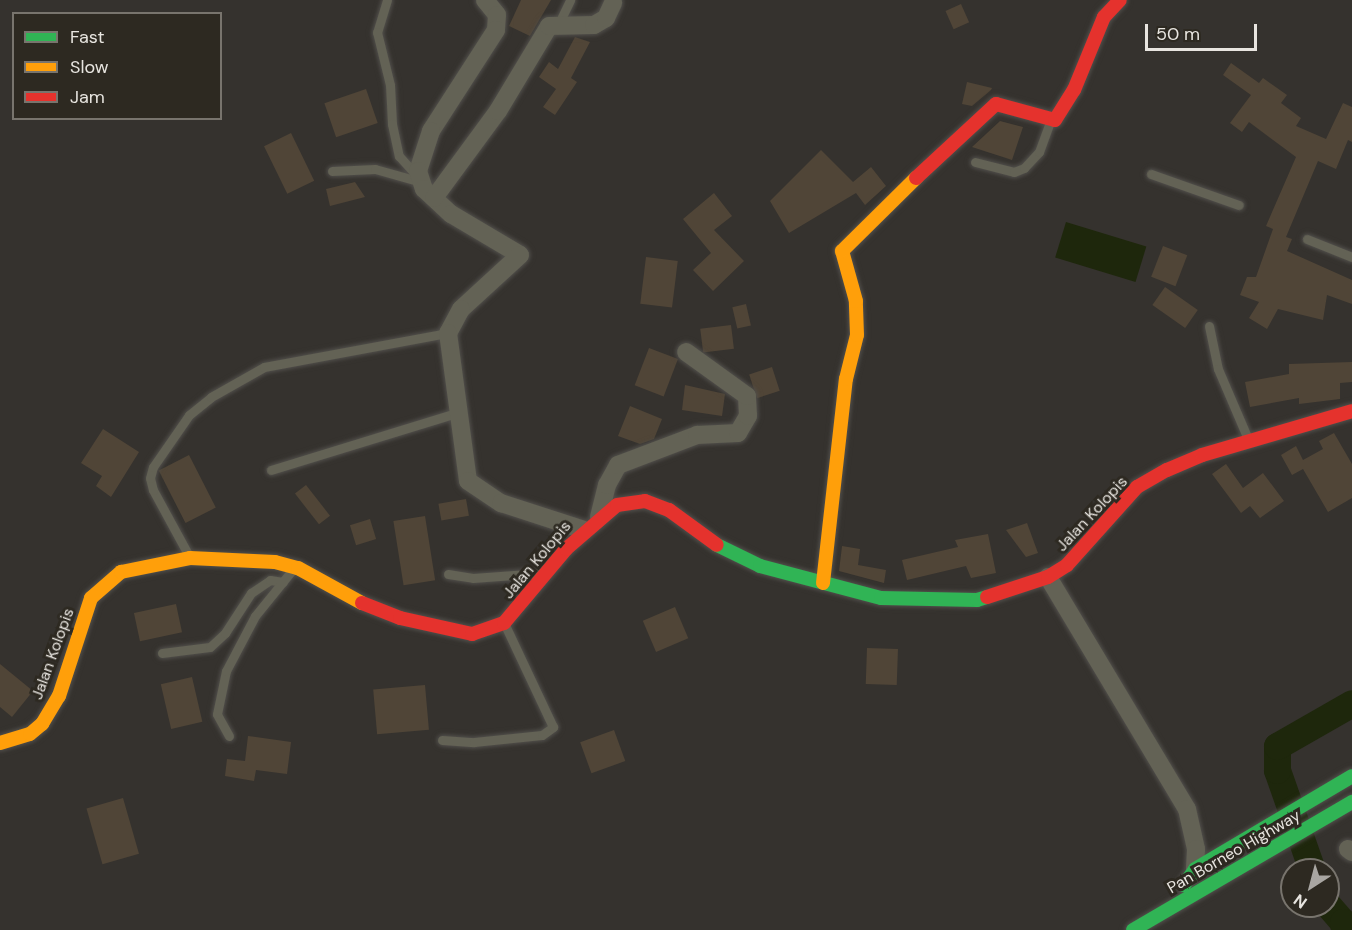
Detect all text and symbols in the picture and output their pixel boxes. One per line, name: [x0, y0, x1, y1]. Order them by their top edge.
legend: [12, 12, 222, 120]
scale bar: [1148, 12, 1260, 50]
text: 50 m: [1156, 22, 1200, 46]
text: Fast: [70, 25, 105, 49]
text: Slow: [70, 55, 109, 79]
text: Jam: [70, 85, 105, 109]
street label: Jalan Kolopis: [1052, 472, 1132, 556]
street label: Jalan Kolopis: [499, 517, 575, 603]
street label: Jalan Kolopis: [28, 606, 78, 702]
street label: Pan Borneo Highway: [1164, 806, 1304, 898]
north arrow: [1280, 858, 1340, 918]
text: N: [1289, 889, 1311, 913]

